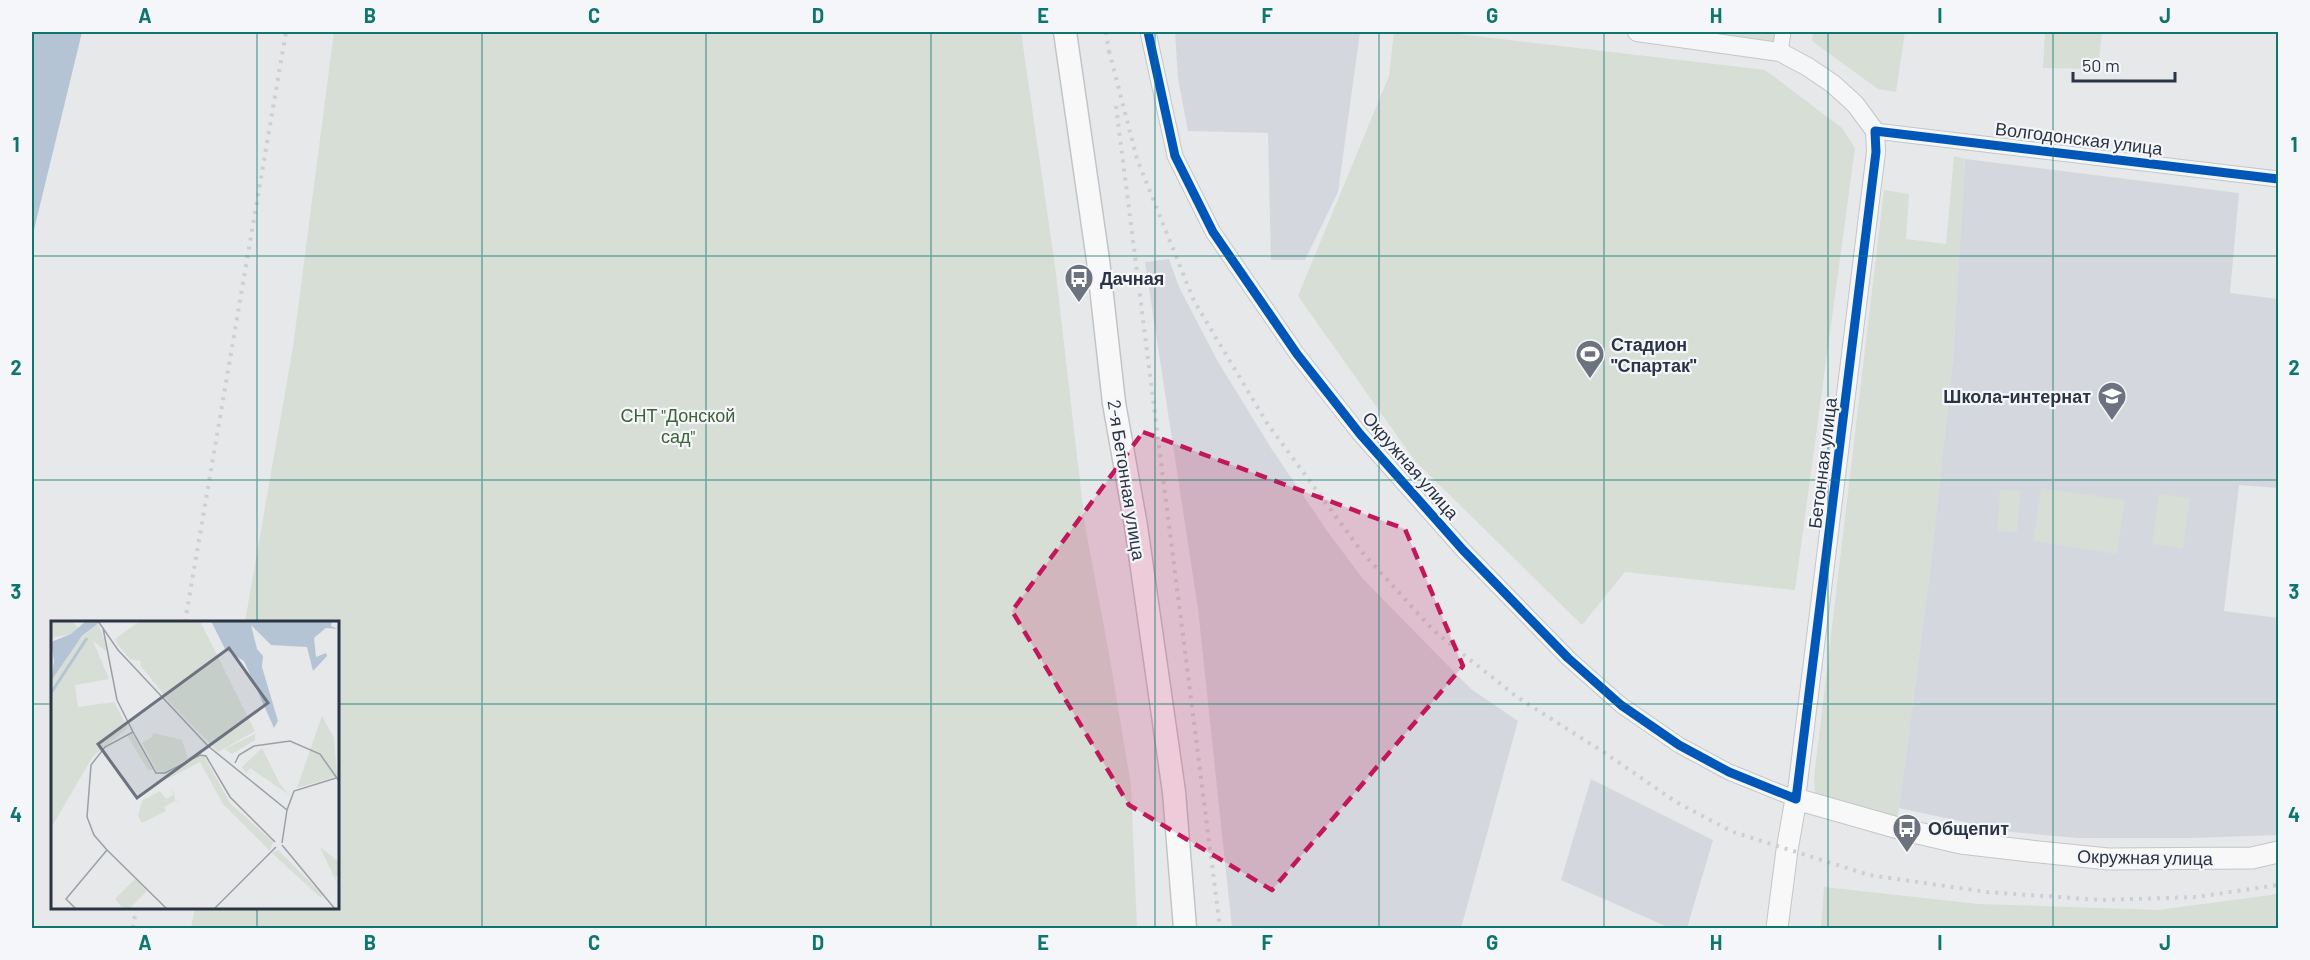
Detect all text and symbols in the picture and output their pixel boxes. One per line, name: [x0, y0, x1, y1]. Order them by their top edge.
text: A: [138, 3, 152, 27]
text: B: [364, 3, 376, 27]
text: C: [588, 3, 600, 27]
text: D: [812, 3, 824, 27]
text: E: [1037, 3, 1049, 27]
text: F: [1261, 3, 1273, 27]
text: G: [1486, 3, 1498, 27]
text: H: [1710, 3, 1722, 27]
text: I: [1937, 3, 1943, 27]
text: J: [2159, 3, 2171, 27]
scale bar: [2073, 45, 2175, 83]
text: 50 m: [2082, 54, 2120, 76]
street label: Волгодонская улица: [1994, 117, 2165, 159]
text: 1: [12, 132, 20, 156]
text: 1: [2290, 132, 2298, 156]
bus stop icon: Дачная: [1063, 262, 1095, 304]
place label: Дачная: [1100, 267, 1164, 289]
place label: Стадион "Спартак": [1611, 333, 1697, 376]
sports icon: Стадион "Спартак": [1574, 338, 1606, 380]
text: 2: [10, 355, 22, 379]
text: 2: [2288, 355, 2300, 379]
school or university icon: Школа-интернат: [2096, 380, 2128, 422]
place label: Школа-интернат: [1943, 385, 2091, 407]
street label: Бетонная улица: [1803, 395, 1841, 530]
street label: 2-я Бетонная улица: [1103, 398, 1151, 563]
park label: СНТ "Донской сад": [621, 404, 735, 447]
street label: Окружная улица: [1358, 407, 1464, 524]
text: 3: [11, 579, 21, 603]
text: 3: [2289, 579, 2299, 603]
inset map: [51, 621, 339, 909]
text: 4: [10, 802, 22, 826]
text: 4: [2288, 802, 2300, 826]
bus stop icon: Общепит: [1891, 812, 1923, 854]
place label: Общепит: [1928, 817, 2009, 839]
street label: Окружная улица: [2077, 845, 2214, 869]
text: A: [138, 930, 152, 954]
text: B: [364, 930, 376, 954]
text: C: [588, 930, 600, 954]
text: D: [812, 930, 824, 954]
text: E: [1037, 930, 1049, 954]
text: F: [1261, 930, 1273, 954]
text: G: [1486, 930, 1498, 954]
text: H: [1710, 930, 1722, 954]
text: I: [1937, 930, 1943, 954]
text: J: [2159, 930, 2171, 954]

